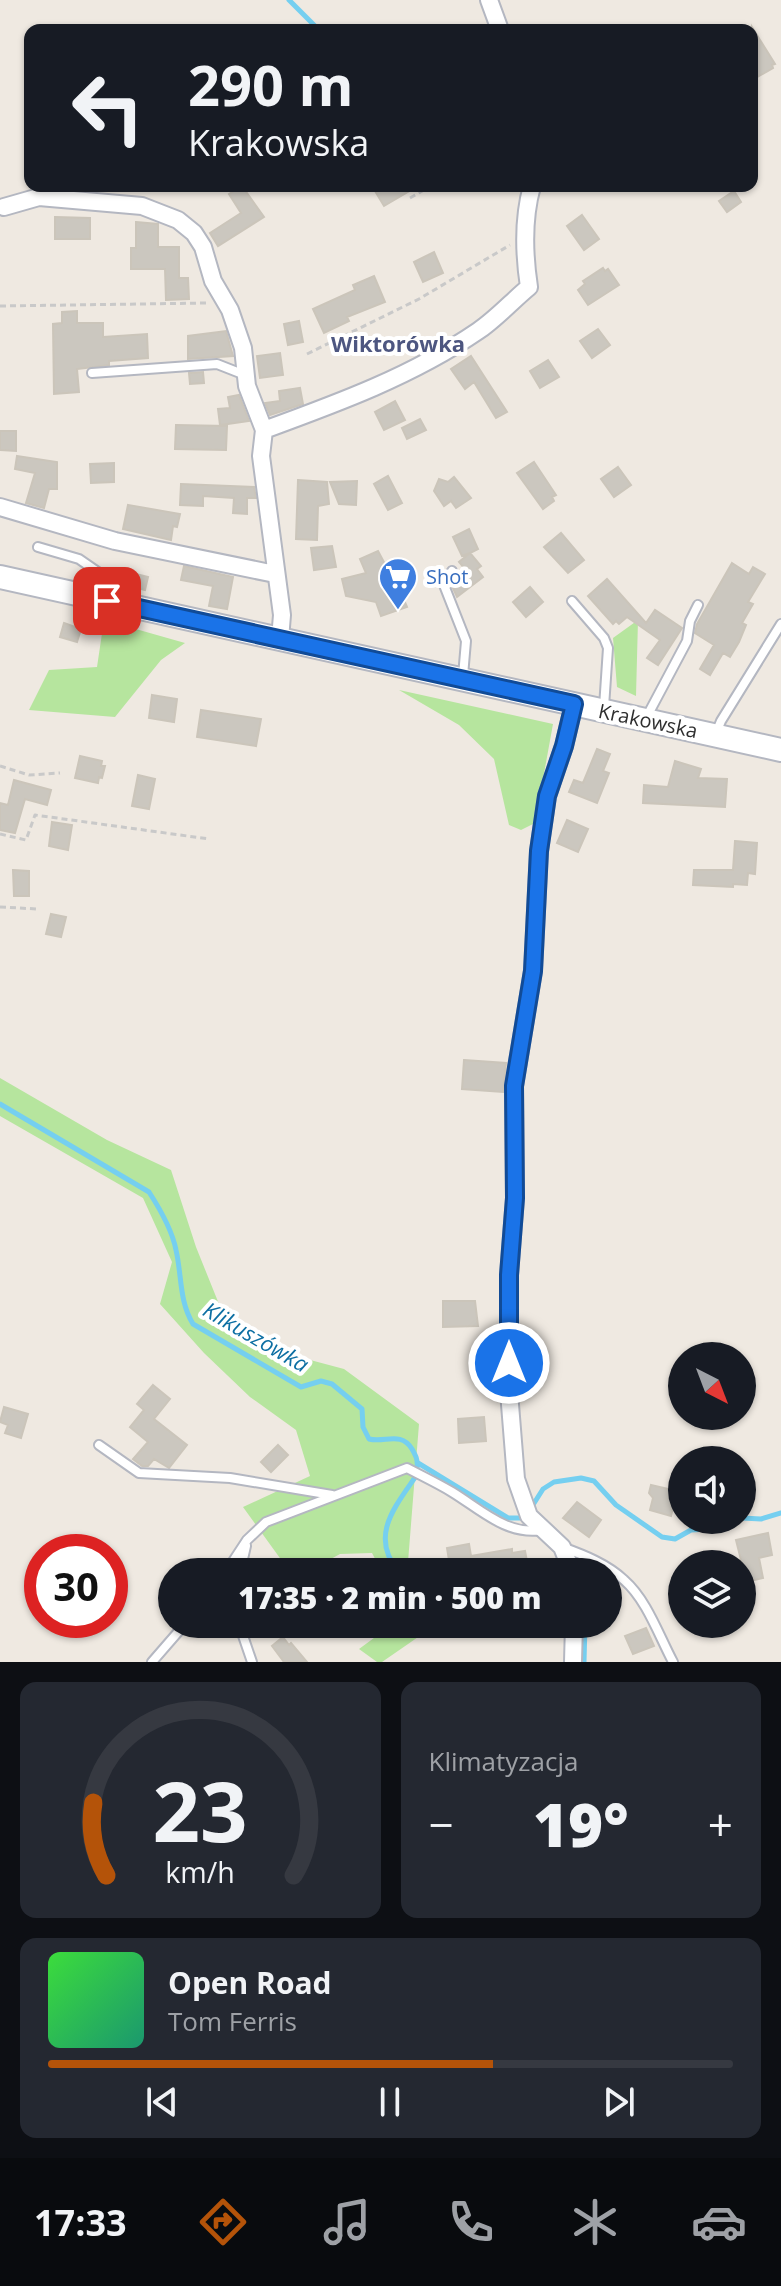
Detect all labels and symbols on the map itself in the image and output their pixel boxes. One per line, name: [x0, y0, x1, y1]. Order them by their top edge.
district label: Wiktorówka: [331, 328, 465, 358]
supermarket icon: Shot: [377, 556, 419, 611]
place label: Shot: [426, 563, 468, 590]
pin: [73, 567, 141, 635]
street label: Krakowska: [596, 697, 700, 744]
water label: Klikuszówka: [198, 1294, 315, 1378]
position arrow: [467, 1321, 551, 1405]
north arrow: [668, 1342, 756, 1430]
speed limit sign: 30: [24, 1534, 128, 1638]

